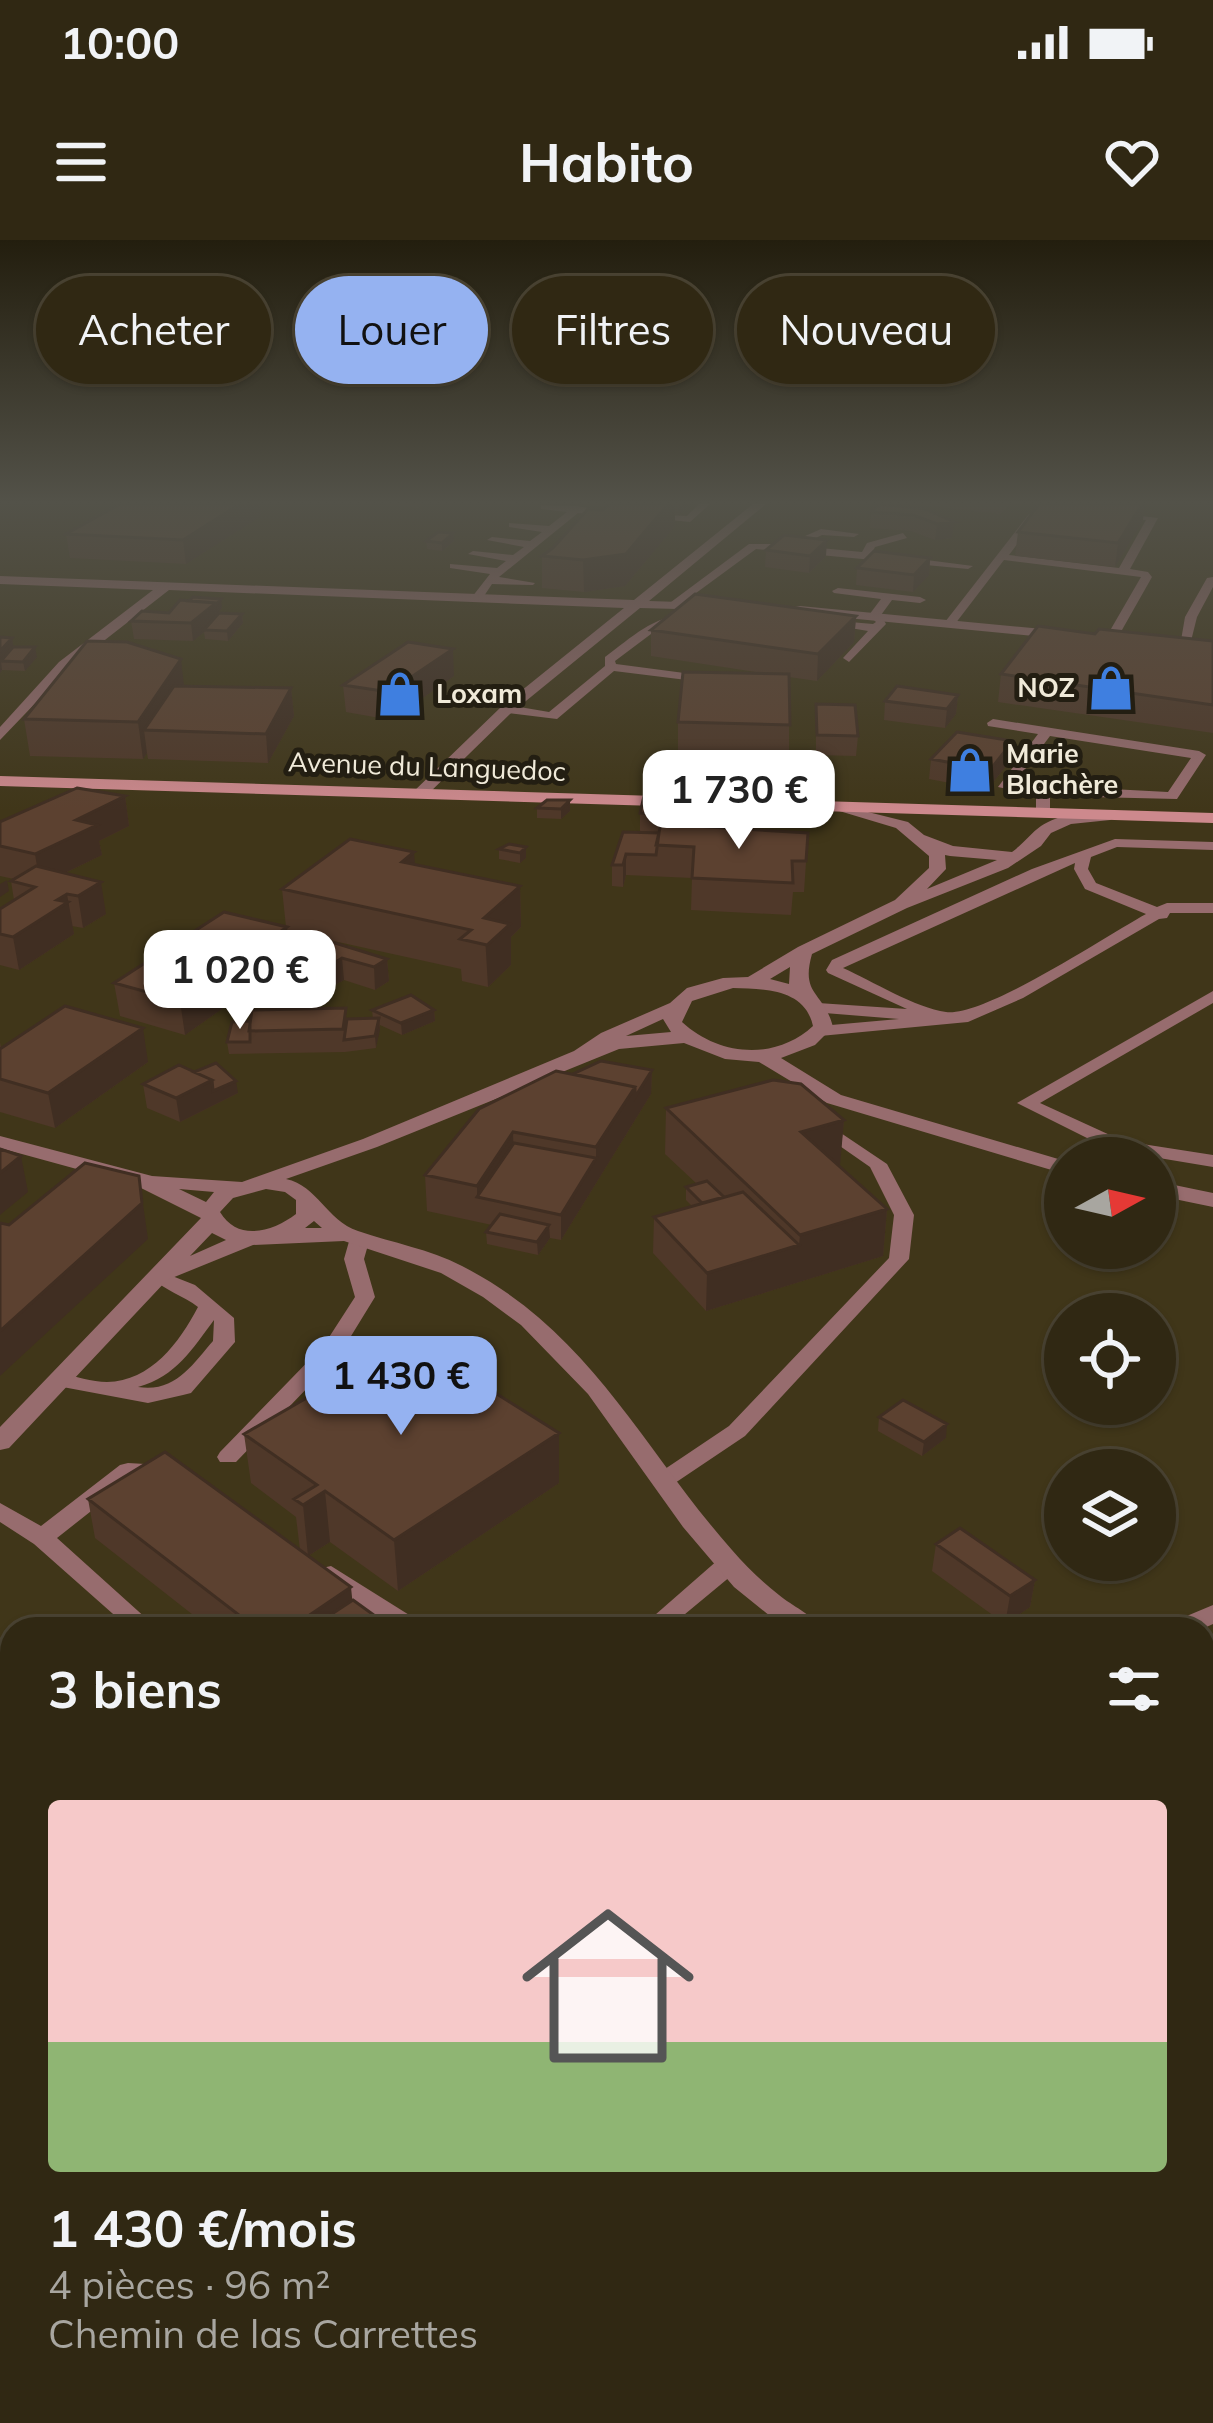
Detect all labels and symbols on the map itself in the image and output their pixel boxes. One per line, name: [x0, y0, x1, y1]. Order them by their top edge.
shop icon: NOZ: [1086, 663, 1136, 713]
shop icon: Loxam: [375, 669, 425, 719]
place label: NOZ: [1017, 670, 1075, 704]
place label: Loxam: [436, 676, 522, 710]
place label: Marie Blachère: [1006, 736, 1118, 801]
street label: Avenue du Languedoc: [287, 744, 567, 788]
shop icon: Marie Blachère: [945, 745, 995, 795]
pin: 1 730 €: [628, 750, 850, 852]
pin: 1 020 €: [129, 930, 351, 1032]
north arrow: [1044, 1137, 1176, 1269]
pin: 1 430 €: [290, 1336, 512, 1438]

